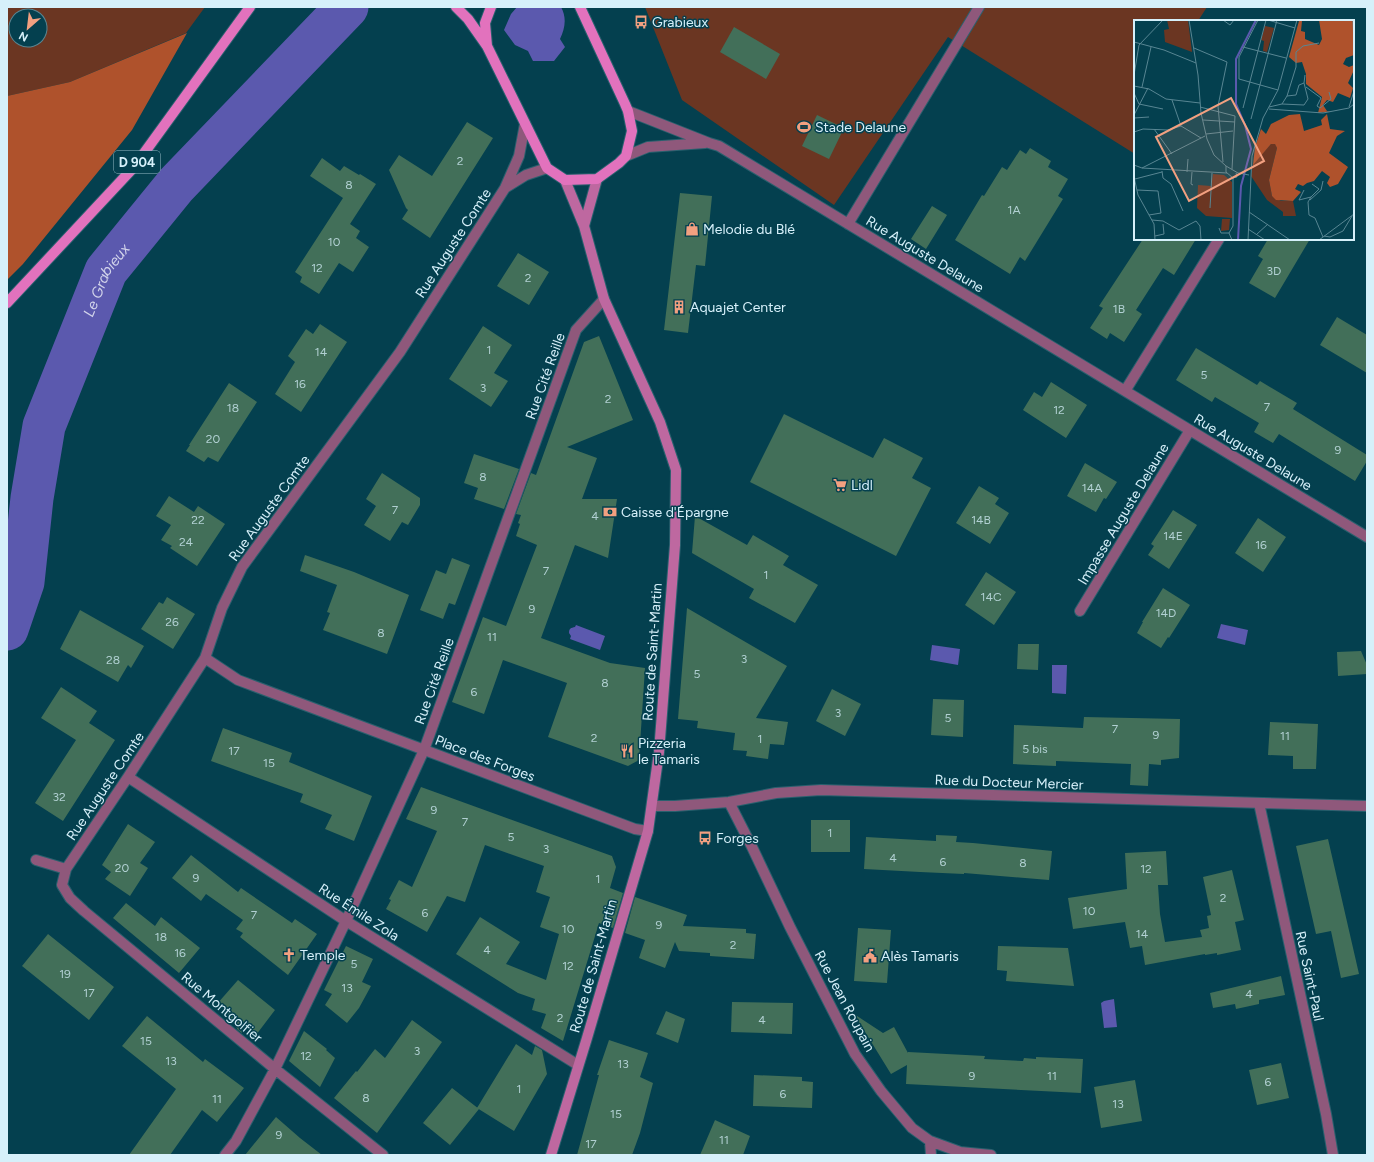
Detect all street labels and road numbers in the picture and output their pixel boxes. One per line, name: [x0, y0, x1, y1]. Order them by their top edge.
road number: D 904: [114, 151, 160, 173]
street label: Rue Auguste Comte: [412, 185, 495, 301]
street label: Rue Auguste Delaune: [863, 212, 987, 297]
street label: Rue Cité Reille: [522, 330, 569, 422]
street label: Rue Auguste Delaune: [1191, 410, 1315, 495]
street label: Impasse Auguste Delaune: [1074, 440, 1173, 588]
street label: Rue Auguste Comte: [225, 452, 314, 565]
street label: Route de Saint-Martin: [639, 582, 666, 722]
street label: Rue Cité Reille: [411, 635, 458, 727]
street label: Rue Auguste Comte: [63, 729, 148, 844]
street label: Place des Forges: [432, 732, 537, 785]
street label: Rue du Docteur Mercier: [934, 771, 1084, 794]
street label: Rue Émile Zola: [315, 880, 402, 945]
street label: Route de Saint-Martin: [566, 897, 621, 1035]
street label: Rue Saint-Paul: [1292, 930, 1327, 1023]
street label: Rue Jean Roupain: [811, 948, 878, 1055]
street label: Rue Montgolfier: [178, 968, 266, 1047]

